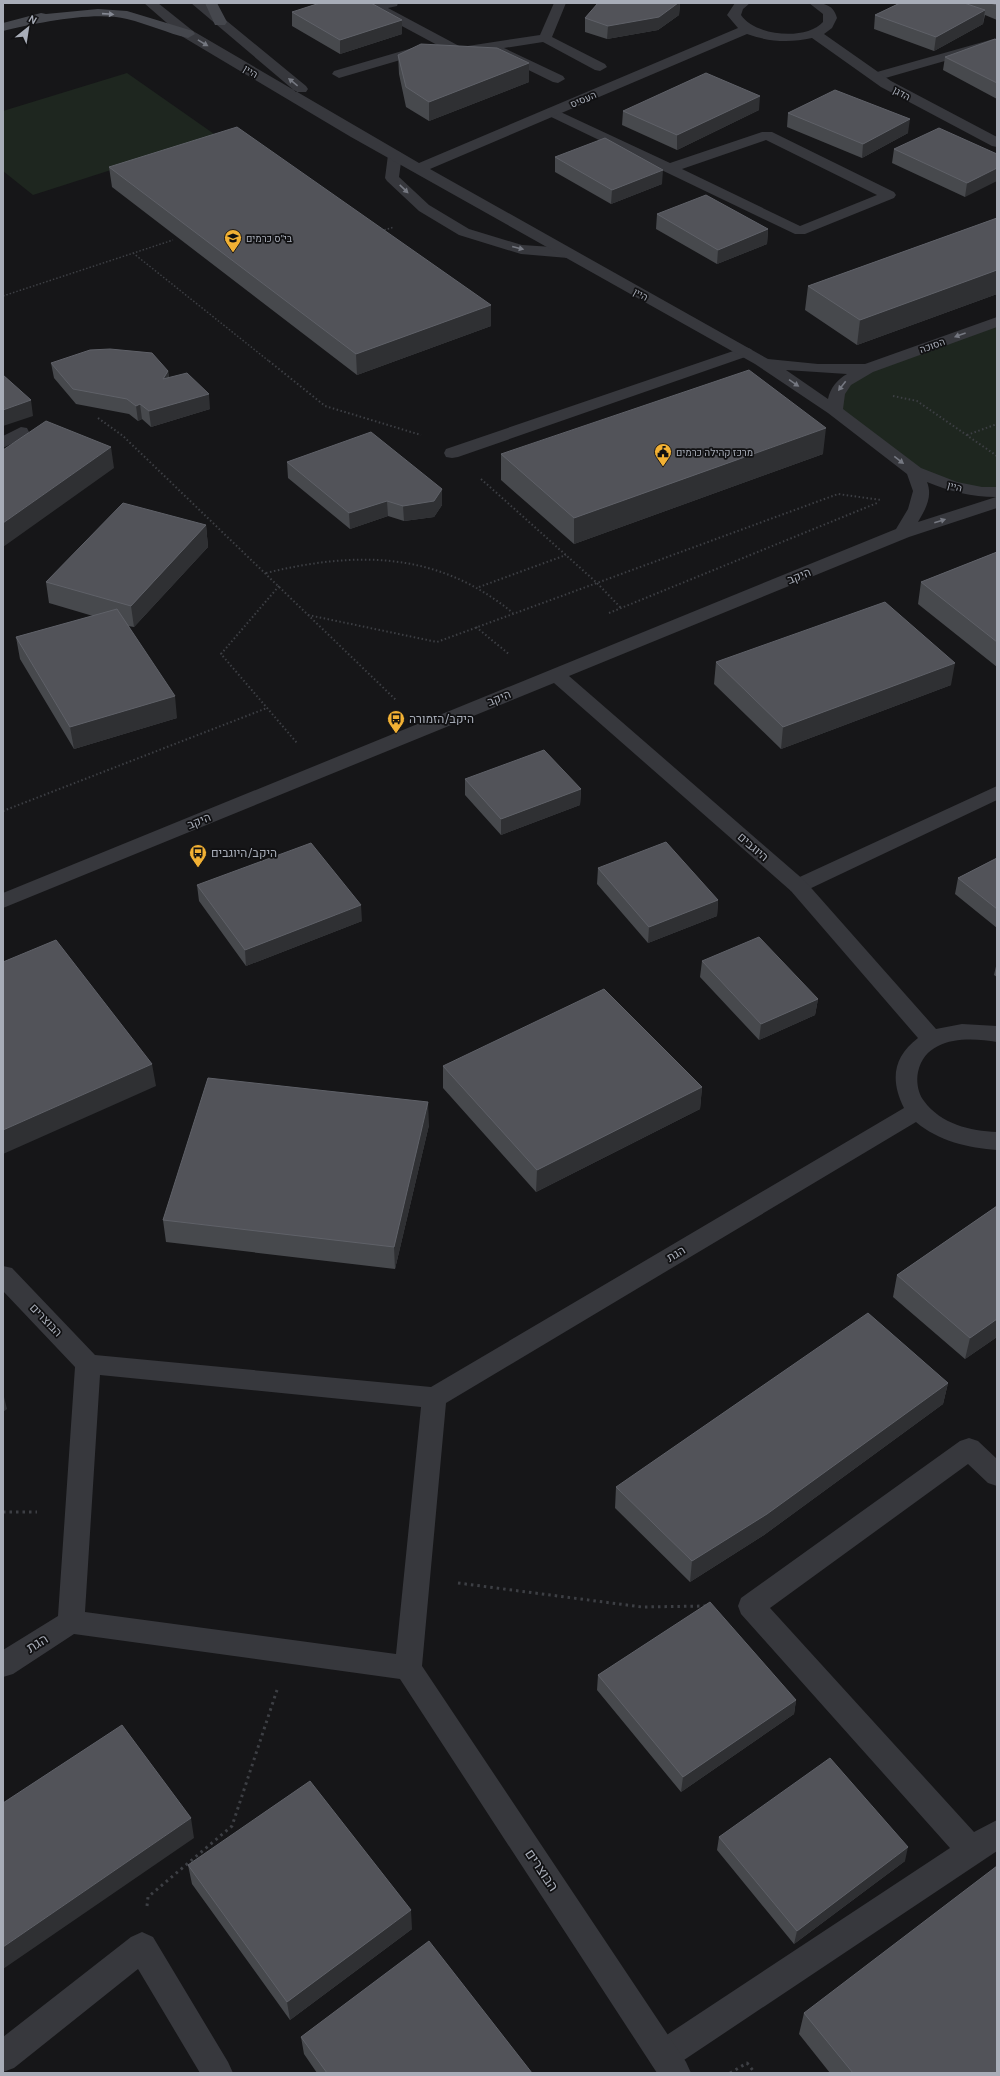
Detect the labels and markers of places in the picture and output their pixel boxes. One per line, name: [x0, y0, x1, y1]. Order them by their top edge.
school or university icon: בי"ס כרמים: [223, 228, 243, 253]
place label: בי"ס כרמים: [246, 233, 293, 245]
public building icon: מרכז קהילה כרמים: [653, 442, 673, 467]
place label: מרכז קהילה כרמים: [676, 447, 753, 459]
bus stop icon: היקב/הזמורה: [386, 709, 406, 734]
place label: היקב/הזמורה: [409, 712, 474, 726]
bus stop icon: היקב/היוגבים: [188, 843, 208, 868]
place label: היקב/היוגבים: [211, 846, 277, 860]

